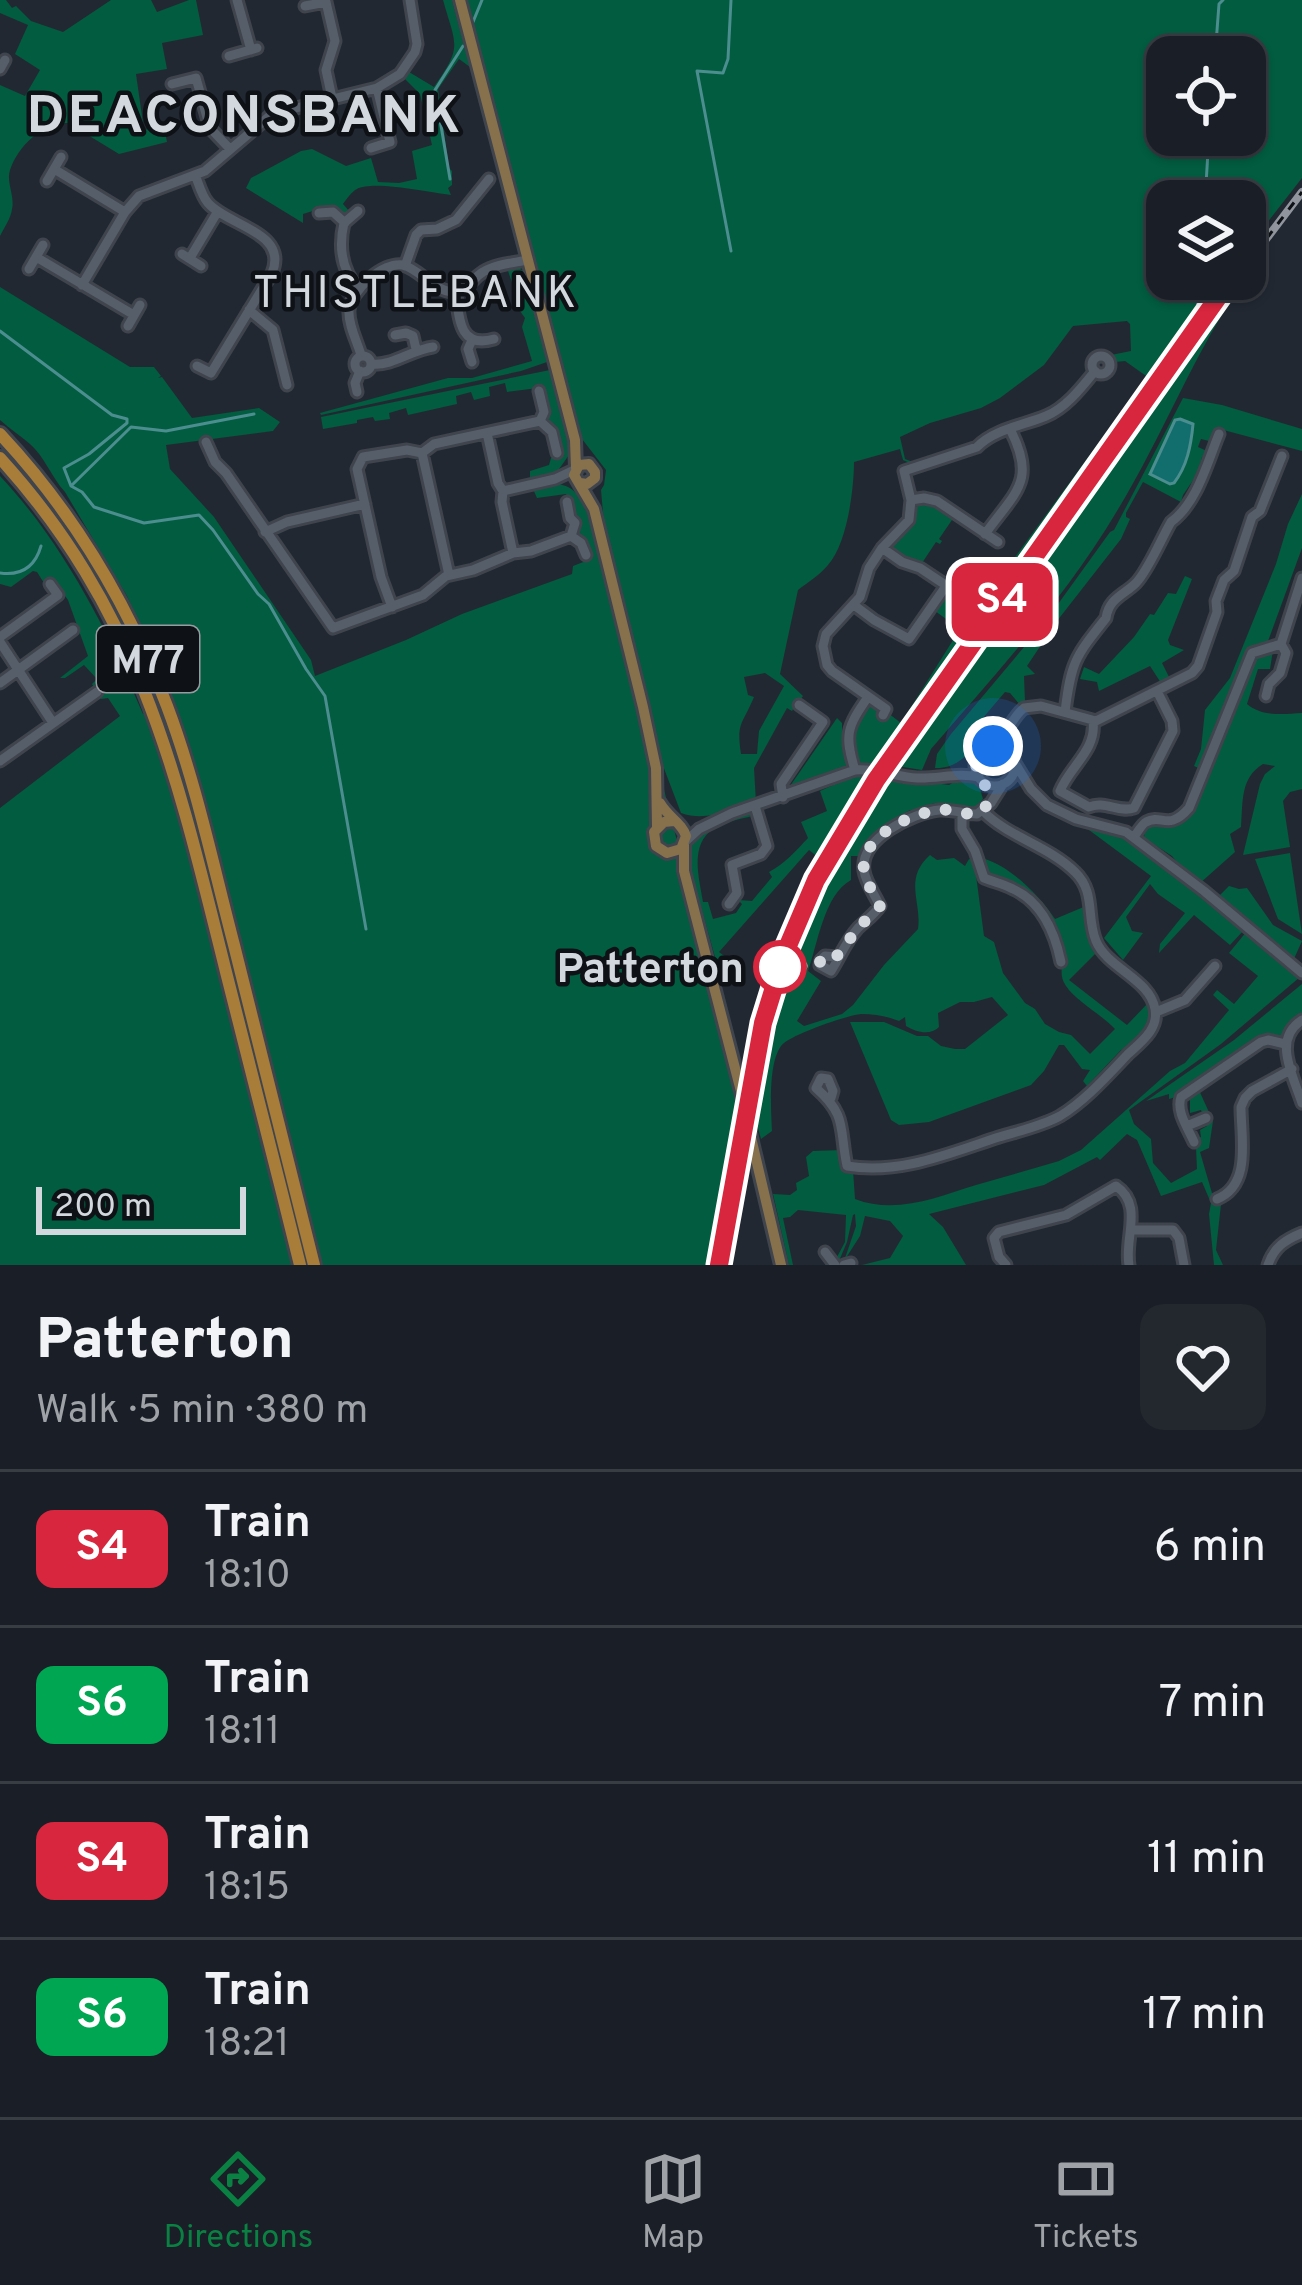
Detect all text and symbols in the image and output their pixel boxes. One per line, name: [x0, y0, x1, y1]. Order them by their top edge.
map controls: [1146, 36, 1266, 300]
button: locate: [1146, 36, 1266, 156]
district label: DEACONSBANK: [26, 84, 464, 153]
button: layers: [1146, 180, 1266, 300]
district label: THISTLEBANK: [253, 267, 579, 324]
line badge: S4: [948, 563, 1056, 641]
text: S4: [976, 575, 1028, 628]
road number: M77: [97, 626, 199, 692]
your location: [963, 716, 1023, 776]
marker: Patterton: [755, 942, 805, 992]
place label: Patterton: [557, 945, 744, 998]
scale bar: [36, 1181, 246, 1234]
text: 200 m: [54, 1187, 152, 1229]
button: heart: [1140, 1304, 1266, 1430]
text: Patterton: [36, 1307, 294, 1379]
text: Walk · 5 min · 380 m: [36, 1388, 368, 1437]
text: Train: [204, 1496, 311, 1553]
text: 6 min: [1154, 1520, 1266, 1577]
text: S4: [76, 1522, 128, 1575]
text: 18:10: [204, 1553, 291, 1602]
text: Train: [204, 1652, 311, 1709]
text: 7 min: [1159, 1676, 1266, 1733]
text: S6: [76, 1678, 128, 1731]
text: 18:11: [204, 1709, 280, 1758]
text: Train: [204, 1808, 311, 1865]
text: 11 min: [1147, 1832, 1266, 1889]
text: S4: [76, 1834, 128, 1887]
text: 18:15: [204, 1865, 290, 1914]
text: Train: [204, 1964, 311, 2021]
text: 17 min: [1142, 1988, 1266, 2045]
text: S6: [76, 1990, 128, 2043]
text: 18:21: [204, 2021, 290, 2070]
tab: Directions: [163, 2146, 313, 2260]
tab: Map: [640, 2146, 706, 2260]
tab: Tickets: [1033, 2146, 1139, 2260]

